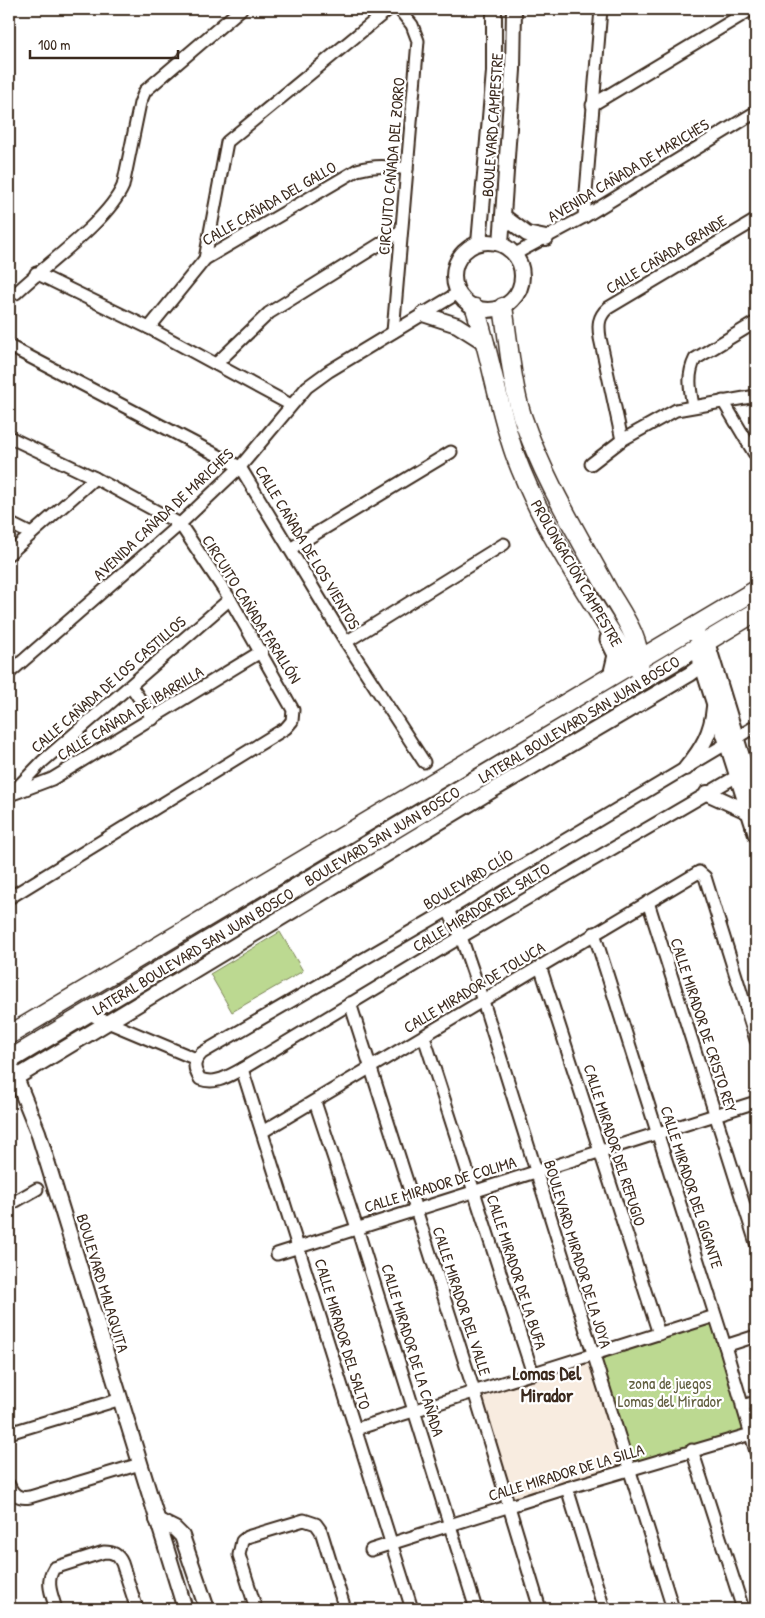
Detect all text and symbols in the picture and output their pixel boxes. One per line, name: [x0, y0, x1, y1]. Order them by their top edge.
scale bar: [30, 28, 178, 60]
text: 100 m: [38, 34, 71, 55]
street label: BOULEVARD CAMPESTRE: [476, 52, 508, 198]
street label: CIRCUITO CAÑADA DEL ZORRO: [372, 76, 410, 256]
street label: AVENIDA CAÑADA DE MARICHES: [543, 113, 713, 227]
street label: CALLE CAÑADA DEL GALLO: [198, 155, 340, 250]
street label: CALLE CAÑADA GRANDE: [602, 209, 730, 299]
street label: AVENIDA CAÑADA DE MARICHES: [88, 443, 238, 585]
street label: CALLE CAÑADA DE LOS VIENTOS: [250, 461, 366, 634]
street label: PROLONGACIÓN CAMPESTRE: [526, 495, 628, 651]
street label: CIRCUITO CAÑADA FARALLÓN: [197, 531, 307, 687]
street label: CALLE CAÑADA DE LOS CASTILLOS: [26, 610, 191, 758]
street label: LATERAL BOULEVARD SAN JUAN BOSCO: [474, 650, 684, 788]
street label: CALLE CAÑADA DE IBARRILLA: [53, 660, 208, 765]
street label: BOULEVARD SAN JUAN BOSCO: [300, 781, 464, 891]
street label: BOULEVARD CLÍO: [419, 843, 517, 915]
street label: CALLE MIRADOR DEL SALTO: [408, 857, 554, 957]
street label: LATERAL BOULEVARD SAN JUAN BOSCO: [88, 882, 298, 1020]
street label: CALLE MIRADOR DE CRISTO REY: [665, 935, 743, 1115]
street label: CALLE MIRADOR DE TOLUCA: [399, 936, 549, 1038]
street label: CALLE MIRADOR DEL REFUGIO: [578, 1061, 652, 1229]
street label: CALLE MIRADOR DEL GIGANTE: [655, 1103, 729, 1271]
street label: CALLE MIRADOR DE COLIMA: [361, 1150, 519, 1218]
street label: BOULEVARD MIRADOR DE LA JOYA: [539, 1157, 617, 1351]
street label: CALLE MIRADOR DE LA BUFA: [482, 1192, 552, 1352]
street label: BOULEVARD MALAQUITA: [71, 1211, 135, 1355]
street label: CALLE MIRADOR DEL VALLE: [428, 1224, 496, 1378]
street label: CALLE MIRADOR DEL SALTO: [310, 1256, 376, 1412]
street label: CALLE MIRADOR DE LA CAÑADA: [376, 1261, 450, 1439]
district label: Lomas Del Mirador: [513, 1360, 582, 1408]
park label: zona de juegos Lomas del Mirador: [618, 1372, 722, 1412]
street label: CALLE MIRADOR DE LA SILLA: [485, 1438, 647, 1506]

